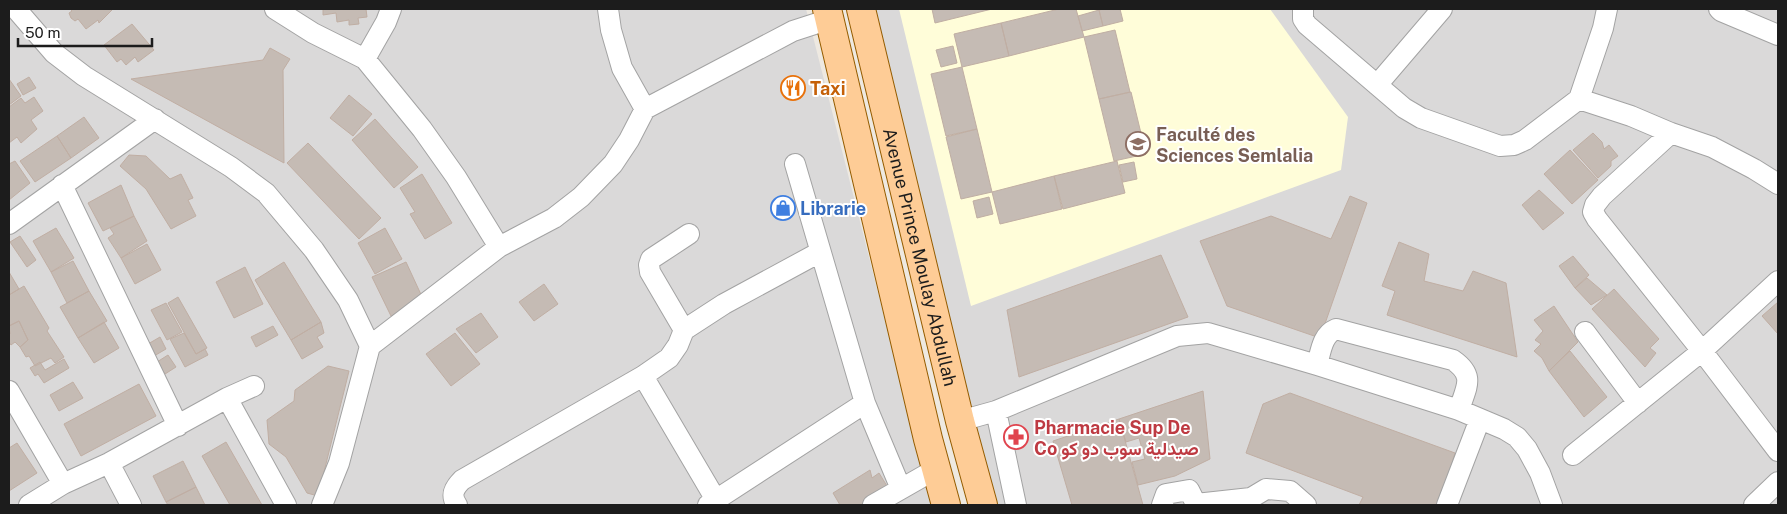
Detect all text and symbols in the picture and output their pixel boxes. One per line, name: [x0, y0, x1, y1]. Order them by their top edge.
scale bar: [18, 15, 151, 47]
text: 50 m: [25, 24, 60, 41]
restaurant icon: Taxi: [780, 75, 806, 101]
place label: Taxi: [810, 78, 845, 99]
place label: Faculté des Sciences Semlalia: [1156, 124, 1313, 166]
street label: Avenue Prince Moulay Abdullah: [879, 126, 962, 388]
school or university icon: Faculté des Sciences Semlalia: [1125, 131, 1151, 157]
shop icon: Librarie: [770, 195, 796, 221]
place label: Librarie: [800, 198, 866, 219]
place label: Pharmacie Sup De Co صيدلية سوب دو كو: [1034, 417, 1199, 460]
pharmacy icon: Pharmacie Sup De Co صيدلية سوب دو كو: [1003, 424, 1029, 450]

